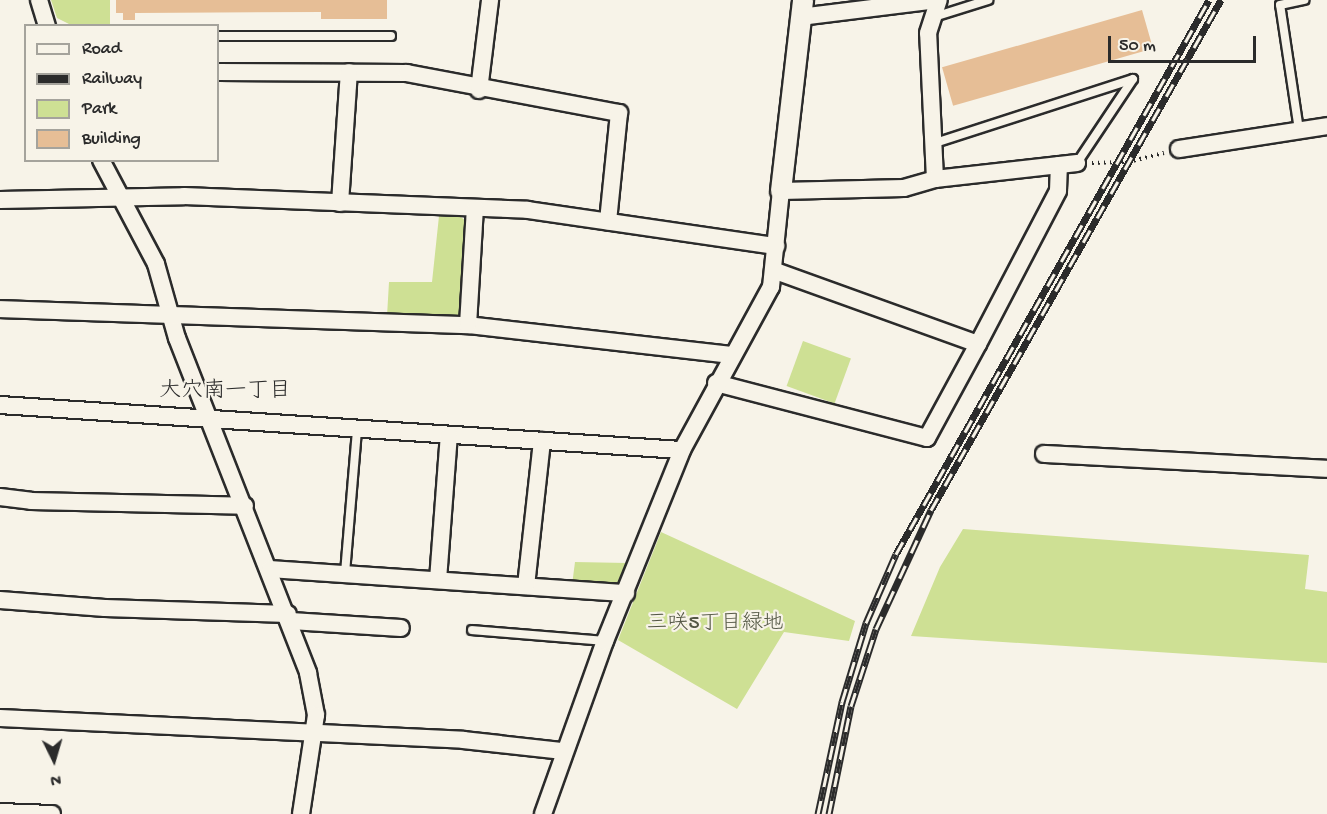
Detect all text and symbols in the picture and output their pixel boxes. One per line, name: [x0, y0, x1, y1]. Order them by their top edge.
legend: [24, 24, 219, 162]
scale bar: [1111, 24, 1260, 62]
text: 50 m: [1119, 36, 1156, 57]
text: Road: [82, 39, 121, 60]
text: Railway: [82, 69, 142, 90]
text: Park: [82, 99, 116, 120]
text: Building: [82, 129, 141, 150]
district label: 大穴南一丁目: [159, 380, 291, 406]
park label: 三咲5丁目緑地: [646, 612, 784, 638]
north arrow: [24, 730, 84, 790]
text: N: [50, 769, 62, 788]

